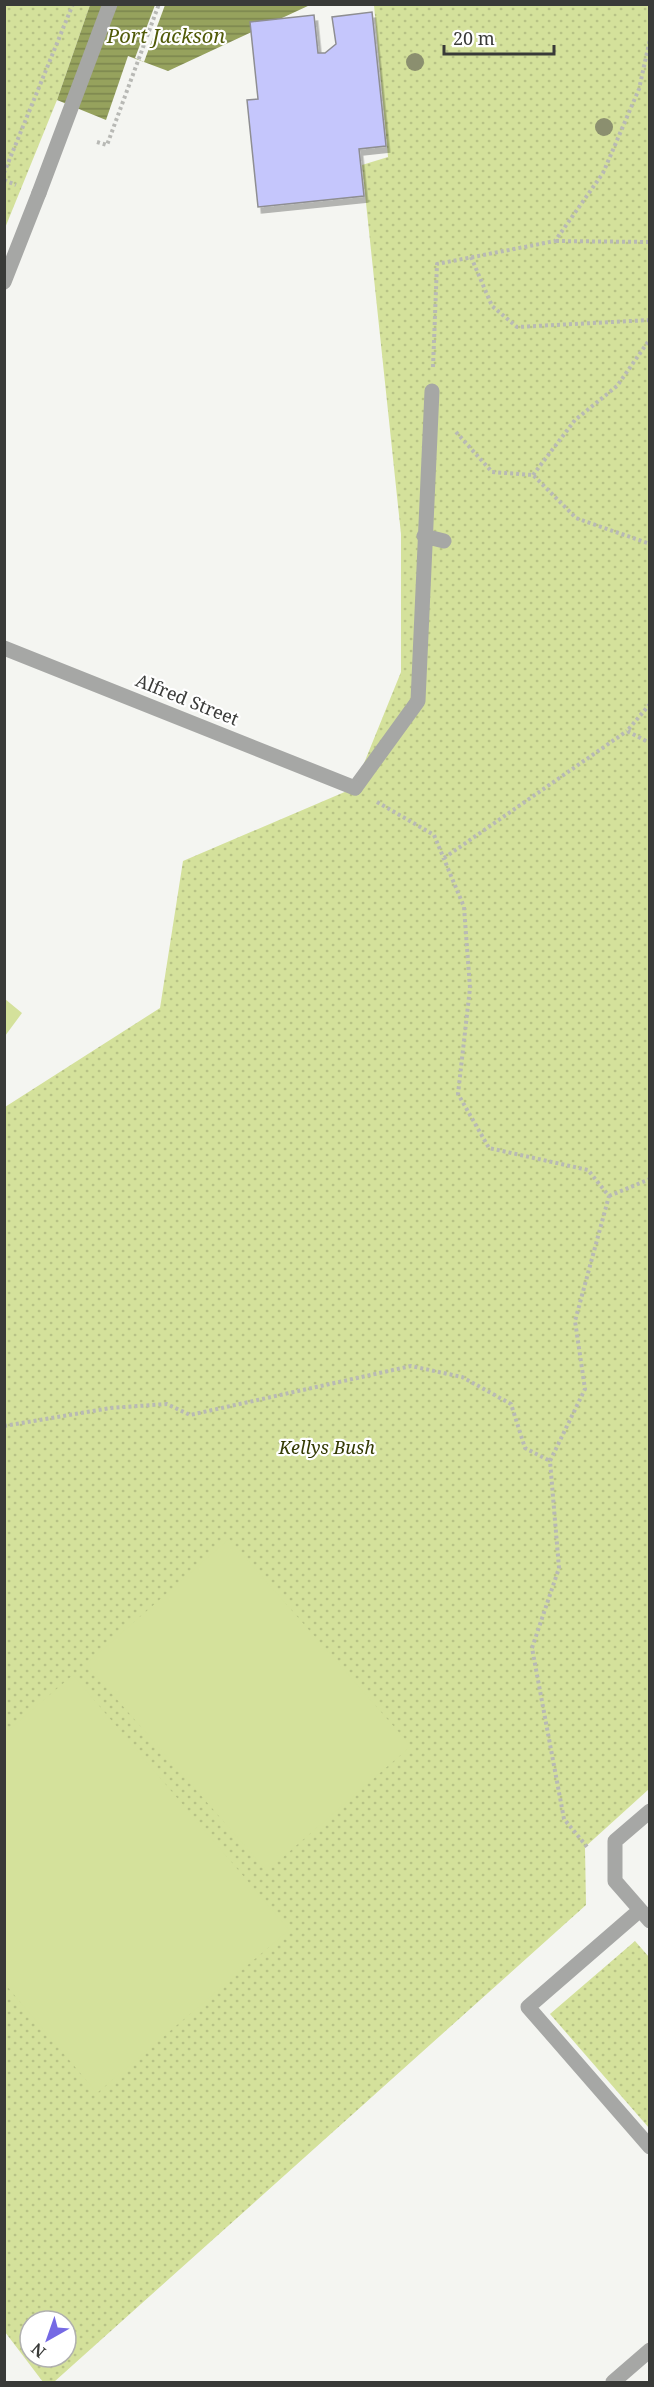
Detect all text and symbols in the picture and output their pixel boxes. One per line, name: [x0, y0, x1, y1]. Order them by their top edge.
scale bar: [444, 18, 554, 56]
water label: Port Jackson: [106, 22, 225, 49]
text: 20 m: [453, 26, 495, 50]
street label: Alfred Street: [132, 668, 242, 731]
park label: Kellys Bush: [278, 1435, 375, 1459]
north arrow: [18, 2309, 78, 2369]
text: N: [26, 2338, 50, 2363]

